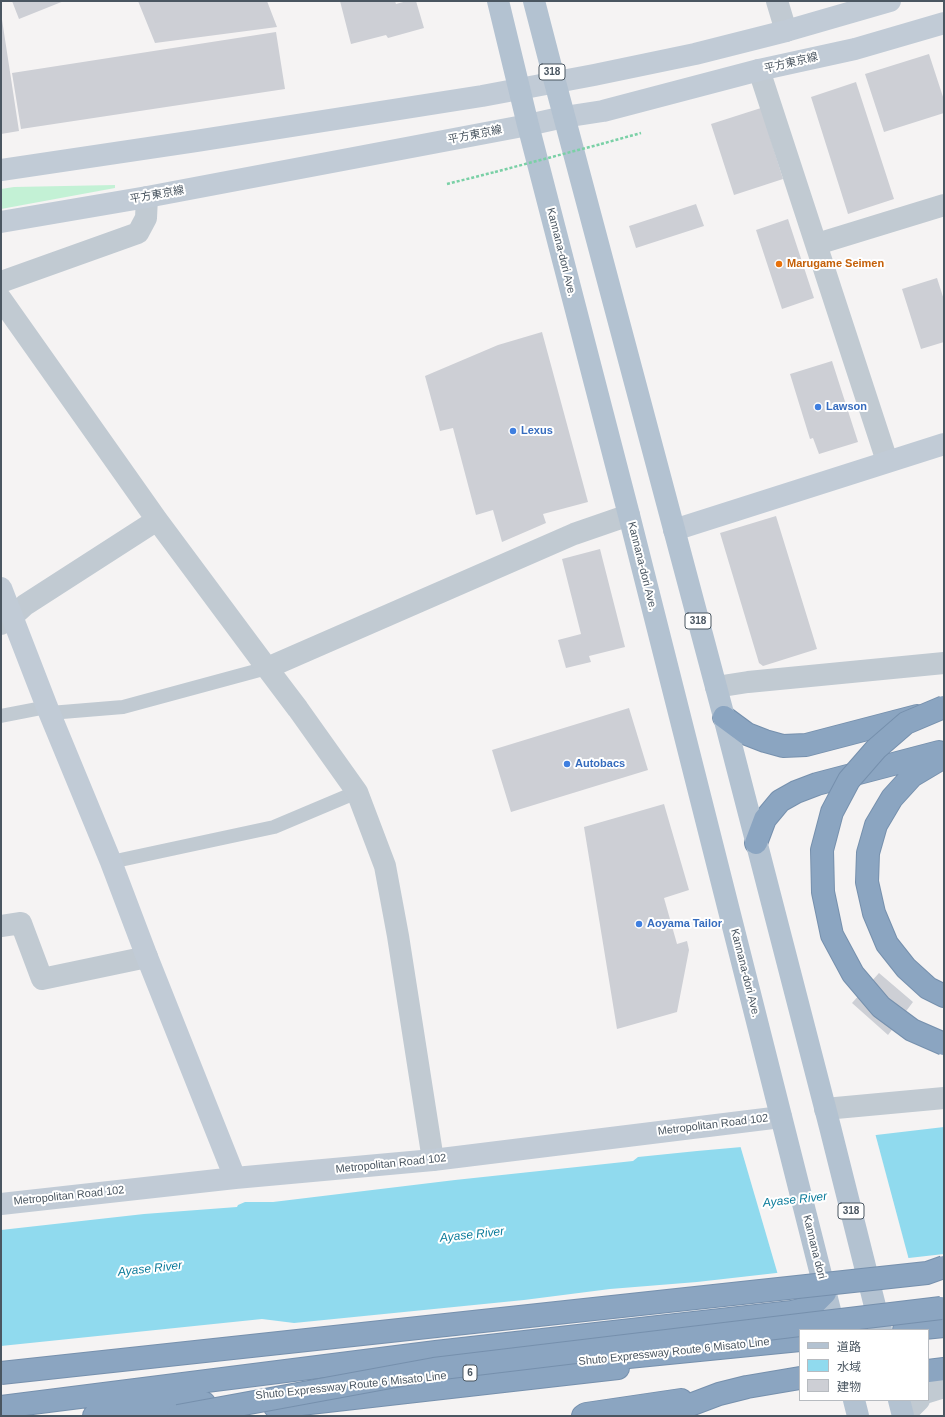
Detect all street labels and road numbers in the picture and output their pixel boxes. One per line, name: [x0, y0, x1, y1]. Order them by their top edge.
street label: 平方東京線: [763, 50, 819, 76]
road number: 318: [539, 64, 565, 80]
street label: 平方東京線: [447, 123, 503, 147]
street label: 平方東京線: [129, 184, 185, 206]
street label: Kannana-dori Ave.: [544, 206, 578, 298]
street label: Kannana-dori Ave.: [625, 520, 659, 612]
road number: 318: [685, 613, 711, 629]
street label: Kannana-dori Ave.: [728, 927, 762, 1019]
street label: Metropolitan Road 102: [657, 1112, 769, 1138]
street label: Metropolitan Road 102: [335, 1152, 447, 1176]
street label: Metropolitan Road 102: [13, 1184, 125, 1208]
road number: 318: [838, 1203, 864, 1219]
street label: Kannana dori: [800, 1214, 828, 1280]
street label: Shuto Expressway Route 6 Misato Line: [578, 1335, 770, 1369]
road number: 6: [463, 1365, 477, 1381]
street label: Shuto Expressway Route 6 Misato Line: [255, 1369, 447, 1403]

